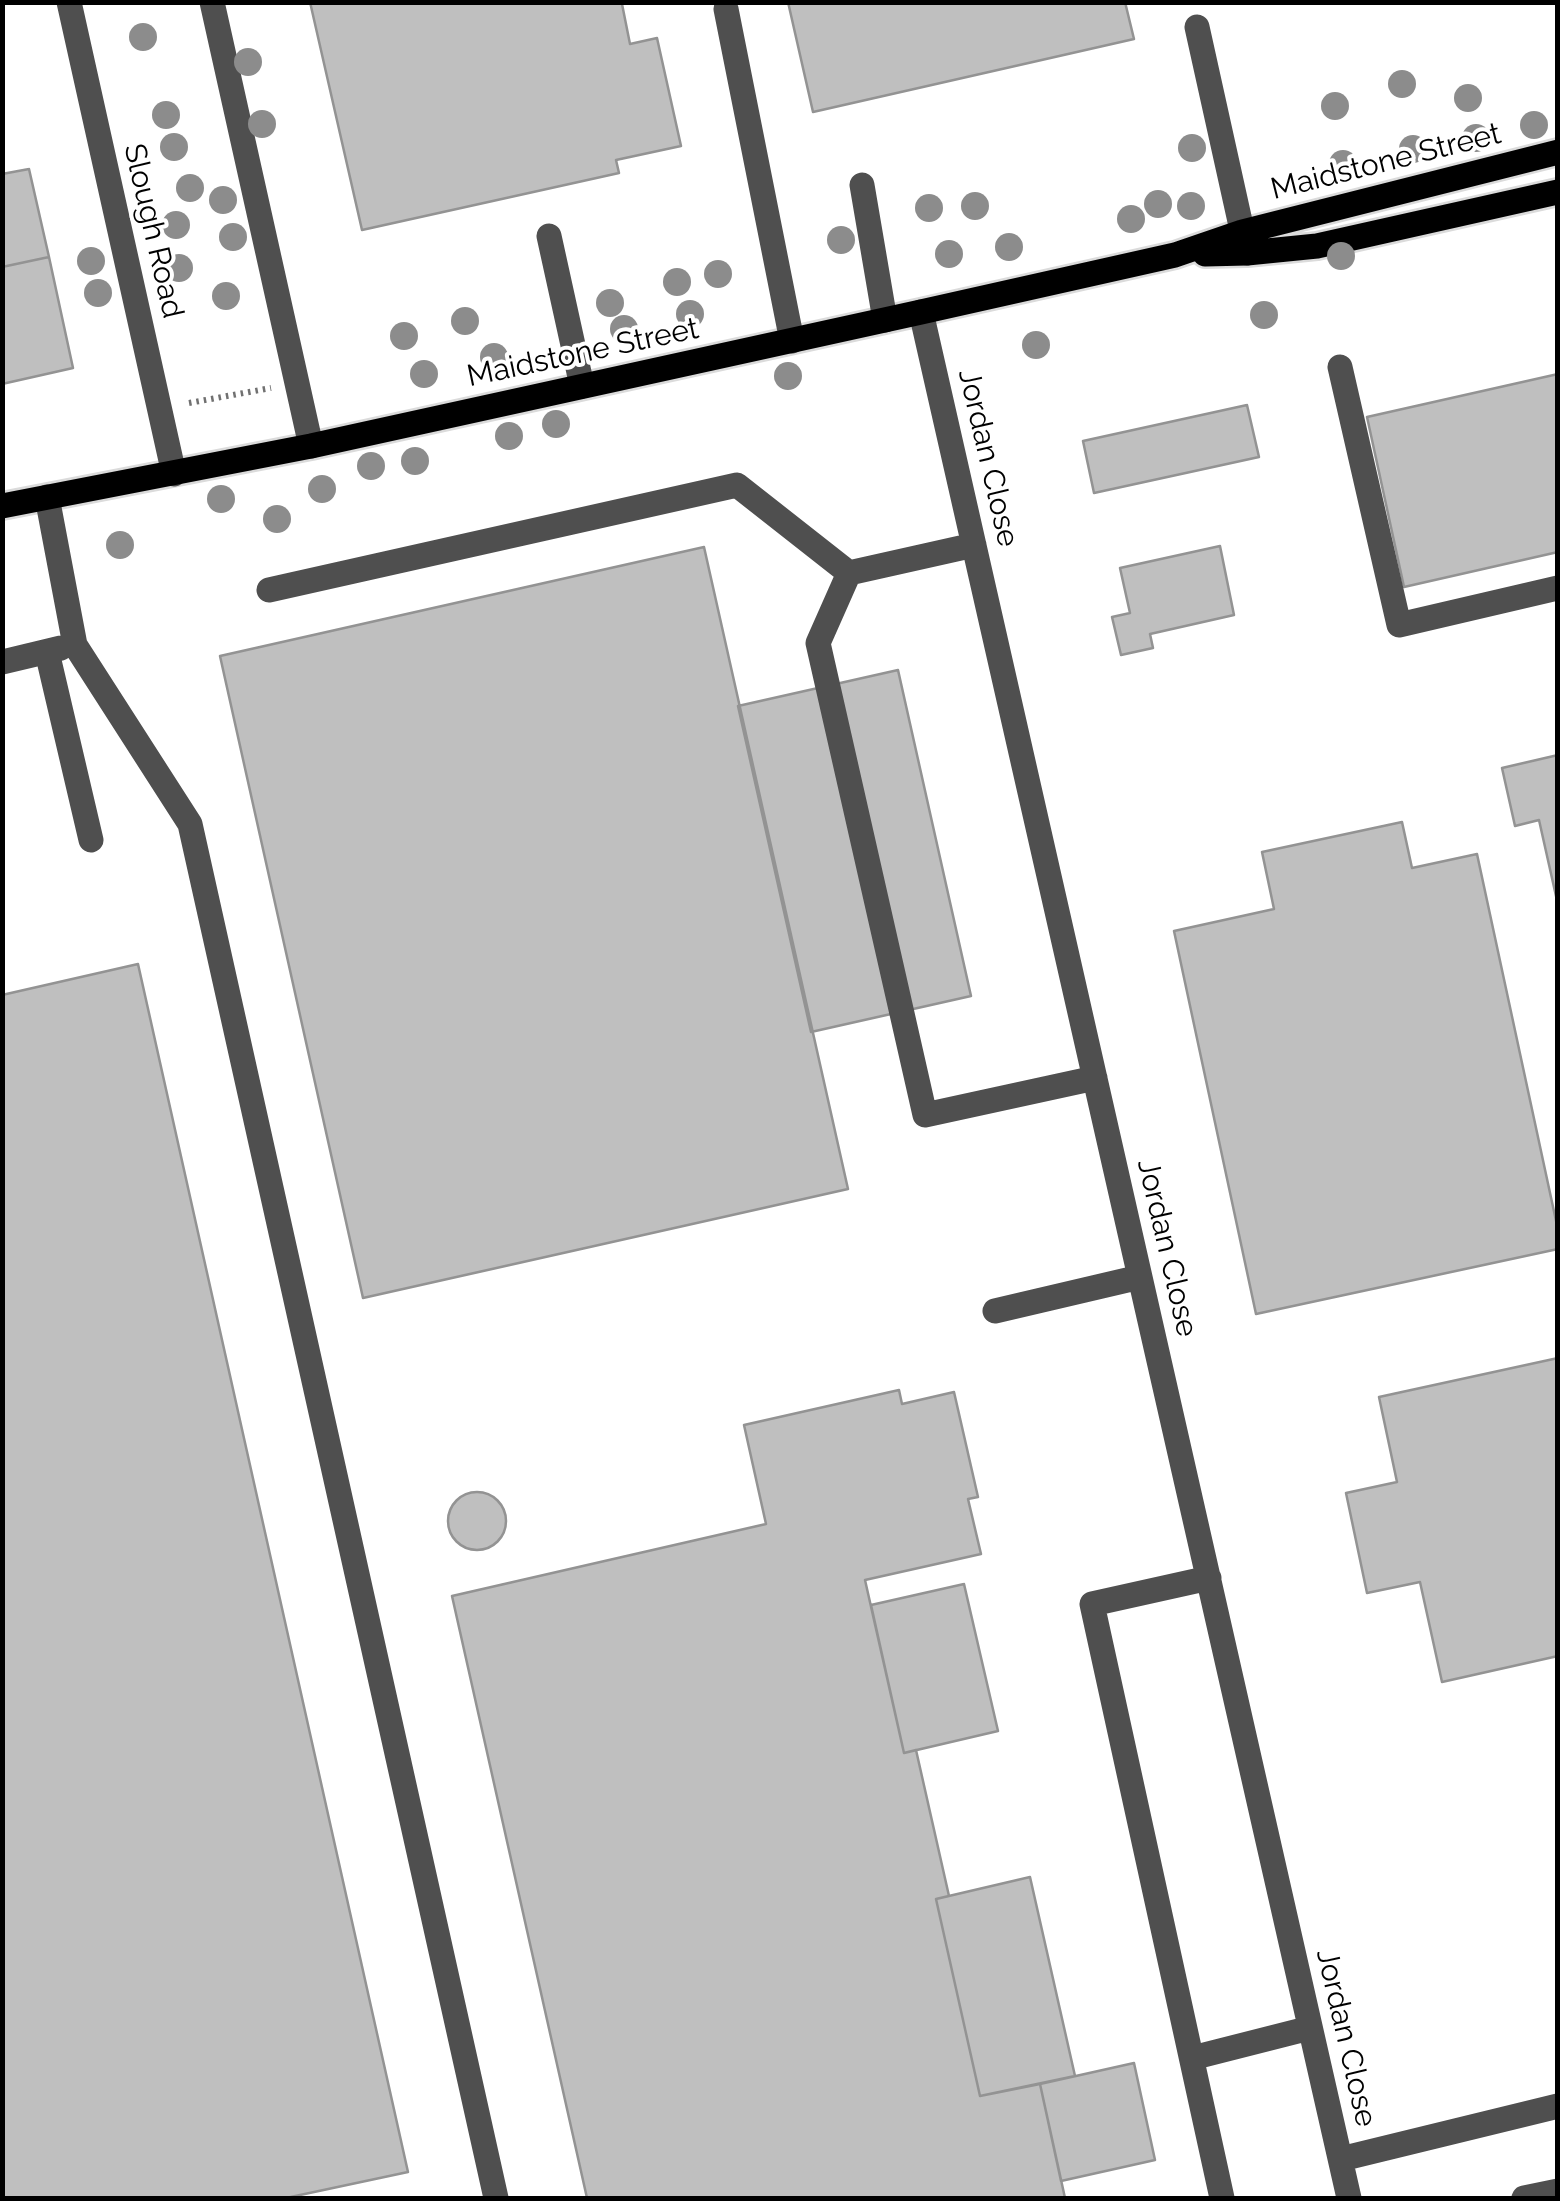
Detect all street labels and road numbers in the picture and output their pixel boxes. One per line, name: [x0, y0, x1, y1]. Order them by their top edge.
street label: Maidstone Street: [1267, 116, 1505, 208]
street label: Slough Road: [115, 140, 191, 322]
street label: Maidstone Street: [464, 311, 702, 395]
street label: Jordan Close: [950, 366, 1026, 550]
street label: Jordan Close: [1129, 1156, 1205, 1340]
street label: Jordan Close: [1308, 1946, 1384, 2130]

